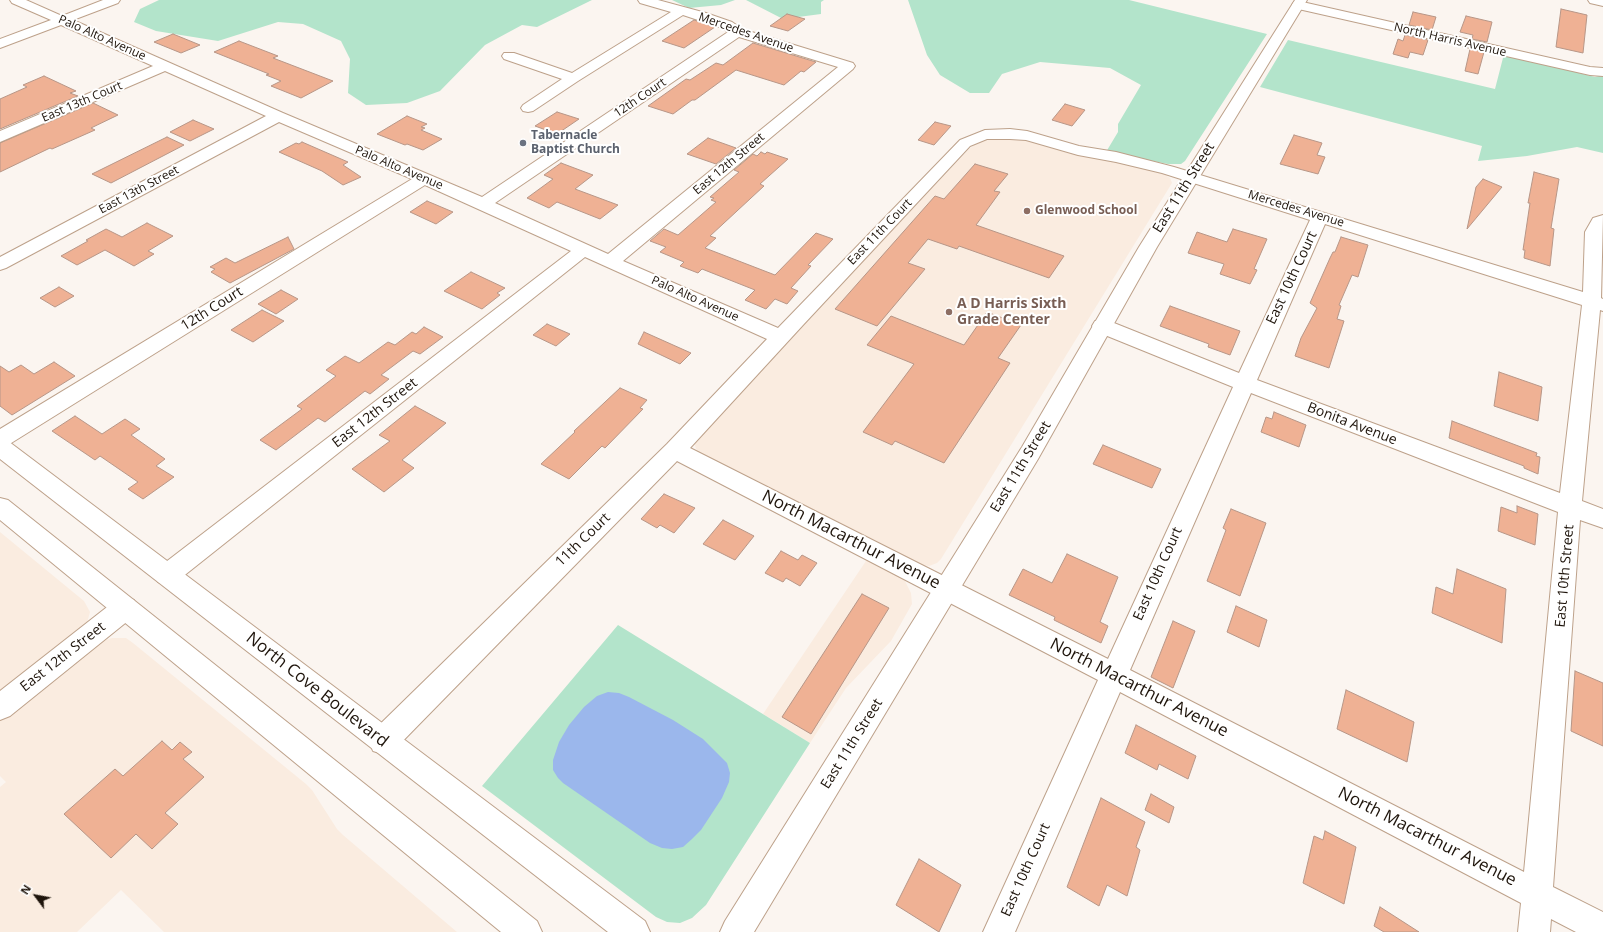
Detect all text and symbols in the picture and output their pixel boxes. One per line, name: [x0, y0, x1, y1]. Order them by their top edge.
street label: Mercedes Avenue: [697, 10, 795, 56]
street label: Palo Alto Avenue: [56, 12, 148, 64]
street label: North Harris Avenue: [1392, 20, 1508, 60]
street label: 12th Court: [611, 75, 669, 121]
street label: East 13th Court: [39, 79, 125, 125]
place label: Tabernacle Baptist Church: [531, 129, 620, 157]
street label: East 12th Street: [690, 130, 768, 198]
marker: Tabernacle Baptist Church: [518, 138, 528, 148]
street label: East 11th Street: [1150, 140, 1218, 236]
street label: Palo Alto Avenue: [353, 143, 445, 193]
street label: East 13th Street: [97, 163, 181, 217]
street label: Mercedes Avenue: [1246, 188, 1346, 230]
street label: East 11th Court: [845, 196, 915, 268]
place label: Glenwood School: [1035, 204, 1137, 218]
marker: Glenwood School: [1022, 206, 1032, 216]
street label: East 10th Court: [1263, 229, 1321, 327]
street label: Palo Alto Avenue: [649, 273, 741, 325]
street label: 12th Court: [178, 283, 246, 335]
place label: A D Harris Sixth Grade Center: [957, 296, 1066, 328]
marker: A D Harris Sixth Grade Center: [944, 307, 954, 317]
street label: East 12th Street: [329, 375, 421, 451]
street label: Bonita Avenue: [1305, 399, 1399, 449]
street label: East 11th Street: [987, 418, 1055, 516]
street label: North Macarthur Avenue: [758, 486, 944, 594]
street label: 11th Court: [552, 510, 614, 570]
street label: East 10th Street: [1552, 524, 1578, 628]
street label: East 10th Court: [1130, 525, 1186, 623]
street label: East 12th Street: [17, 619, 109, 695]
street label: North Cove Boulevard: [242, 628, 392, 752]
street label: North Macarthur Avenue: [1046, 634, 1232, 742]
street label: East 11th Street: [818, 696, 886, 792]
street label: North Macarthur Avenue: [1334, 783, 1520, 891]
street label: East 10th Court: [998, 821, 1054, 919]
north arrow: [16, 876, 56, 916]
text: N: [17, 882, 34, 897]

